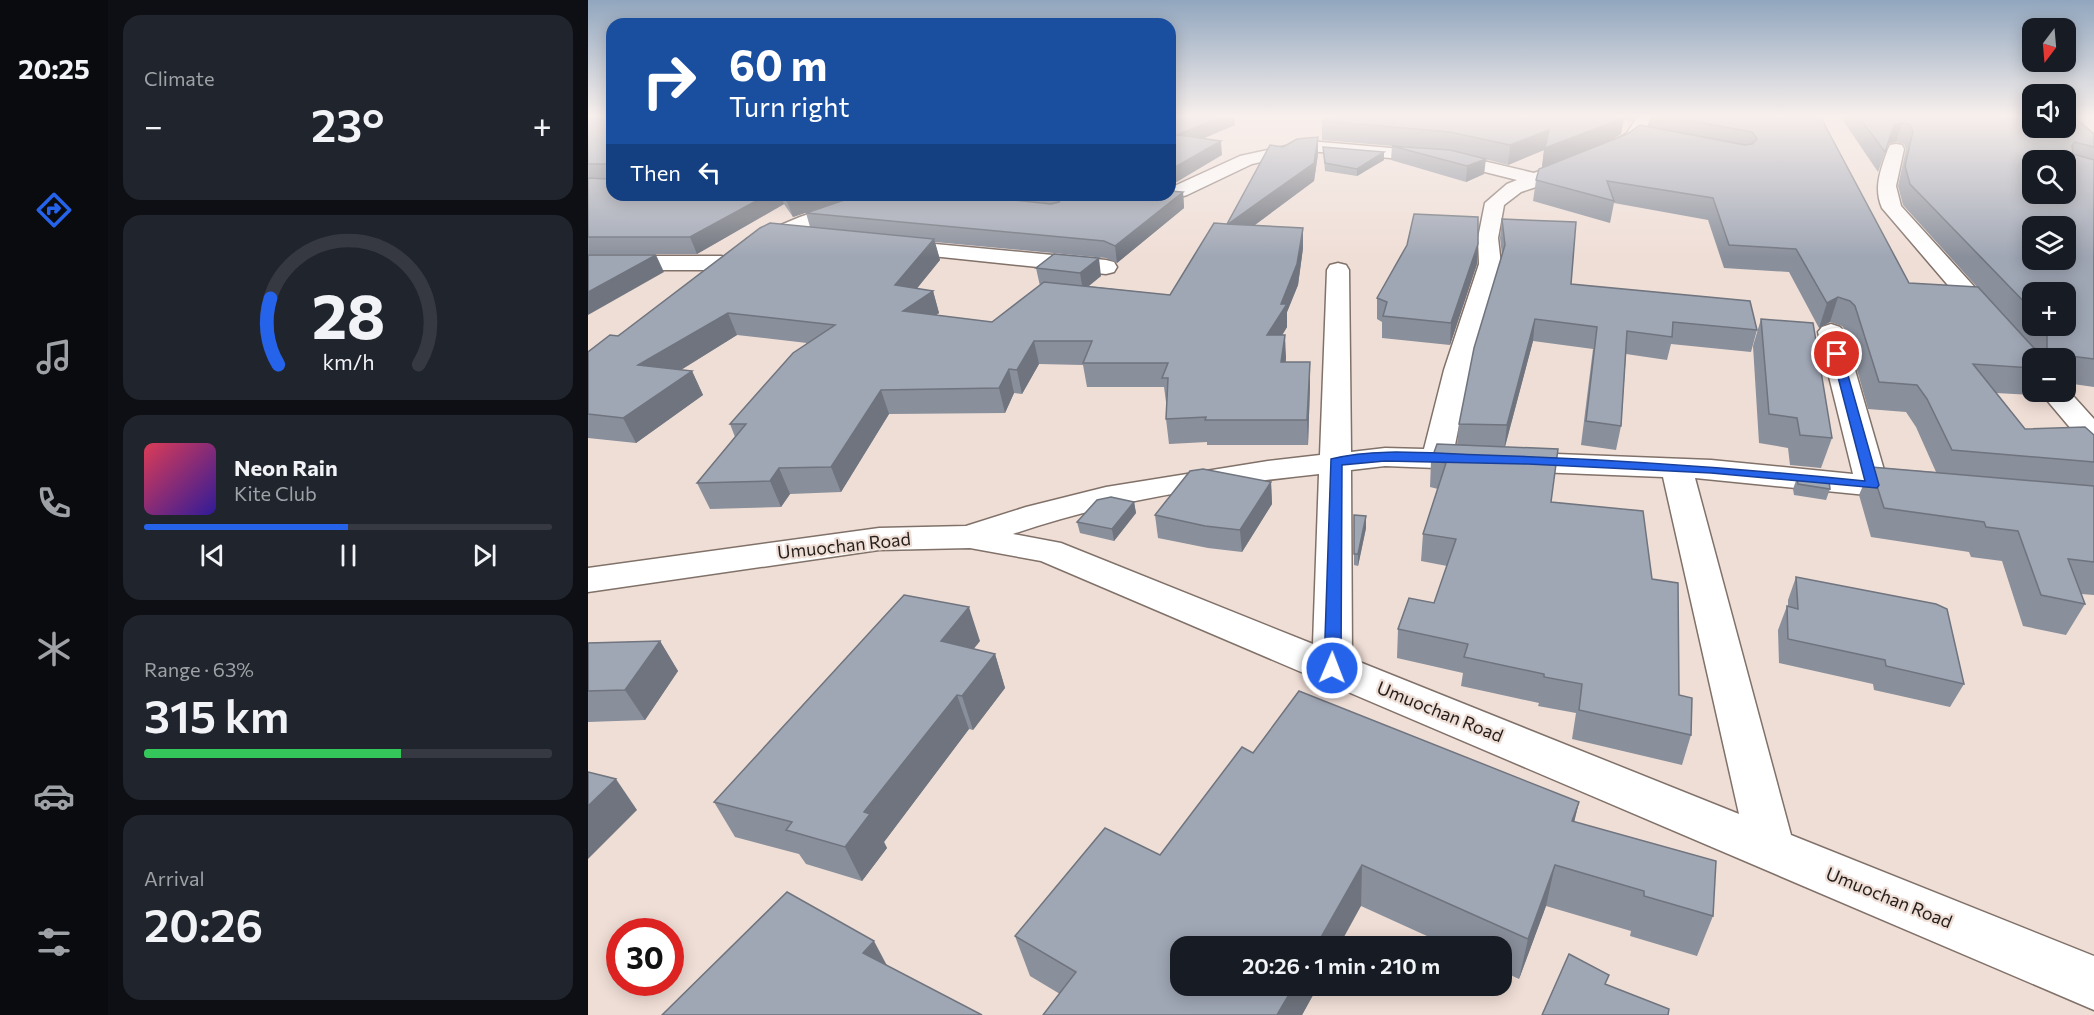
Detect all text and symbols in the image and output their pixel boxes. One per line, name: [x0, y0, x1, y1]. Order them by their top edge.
north arrow: [2022, 18, 2076, 72]
map controls: [2022, 18, 2076, 402]
text: 60 m: [729, 38, 828, 90]
icon: right: [630, 42, 708, 120]
text: 20:25: [18, 52, 90, 85]
text: Climate: [144, 66, 214, 90]
button: sound: [2022, 84, 2076, 138]
text: Turn right: [729, 90, 849, 123]
text: 23°: [311, 96, 384, 151]
text: −: [144, 104, 163, 145]
text: +: [533, 104, 552, 145]
button: search: [2022, 150, 2076, 204]
icon: left: [693, 156, 726, 189]
text: Then: [630, 159, 681, 186]
icon: directions: [33, 189, 75, 231]
button: layers: [2022, 216, 2076, 270]
text: 28: [311, 276, 385, 352]
button: +: [2022, 282, 2076, 336]
pin: [1811, 328, 1862, 379]
icon: music: [33, 336, 75, 378]
icon: arrive: [1820, 337, 1853, 370]
text: km/h: [322, 348, 374, 374]
button: −: [2022, 348, 2076, 402]
text: Neon Rain: [234, 454, 338, 481]
text: Kite Club: [234, 481, 317, 505]
icon: phone: [33, 482, 75, 524]
street label: Umuochan Road: [776, 527, 912, 563]
icon: previous: [196, 539, 229, 572]
icon: pause: [332, 539, 365, 572]
icon: next: [468, 539, 501, 572]
icon: climate: [33, 628, 75, 670]
position arrow: [1300, 636, 1364, 700]
text: Range · 63%: [144, 657, 254, 681]
street label: Umuochan Road: [1374, 676, 1507, 746]
text: 315 km: [144, 687, 289, 742]
icon: car: [33, 775, 75, 817]
street label: Umuochan Road: [1823, 862, 1956, 932]
text: Arrival: [144, 866, 205, 890]
text: 20:26: [144, 896, 263, 951]
speed limit sign: 30: [606, 918, 684, 996]
icon: filters: [33, 921, 75, 963]
text: 20:26 · 1 min · 210 m: [1242, 952, 1440, 979]

